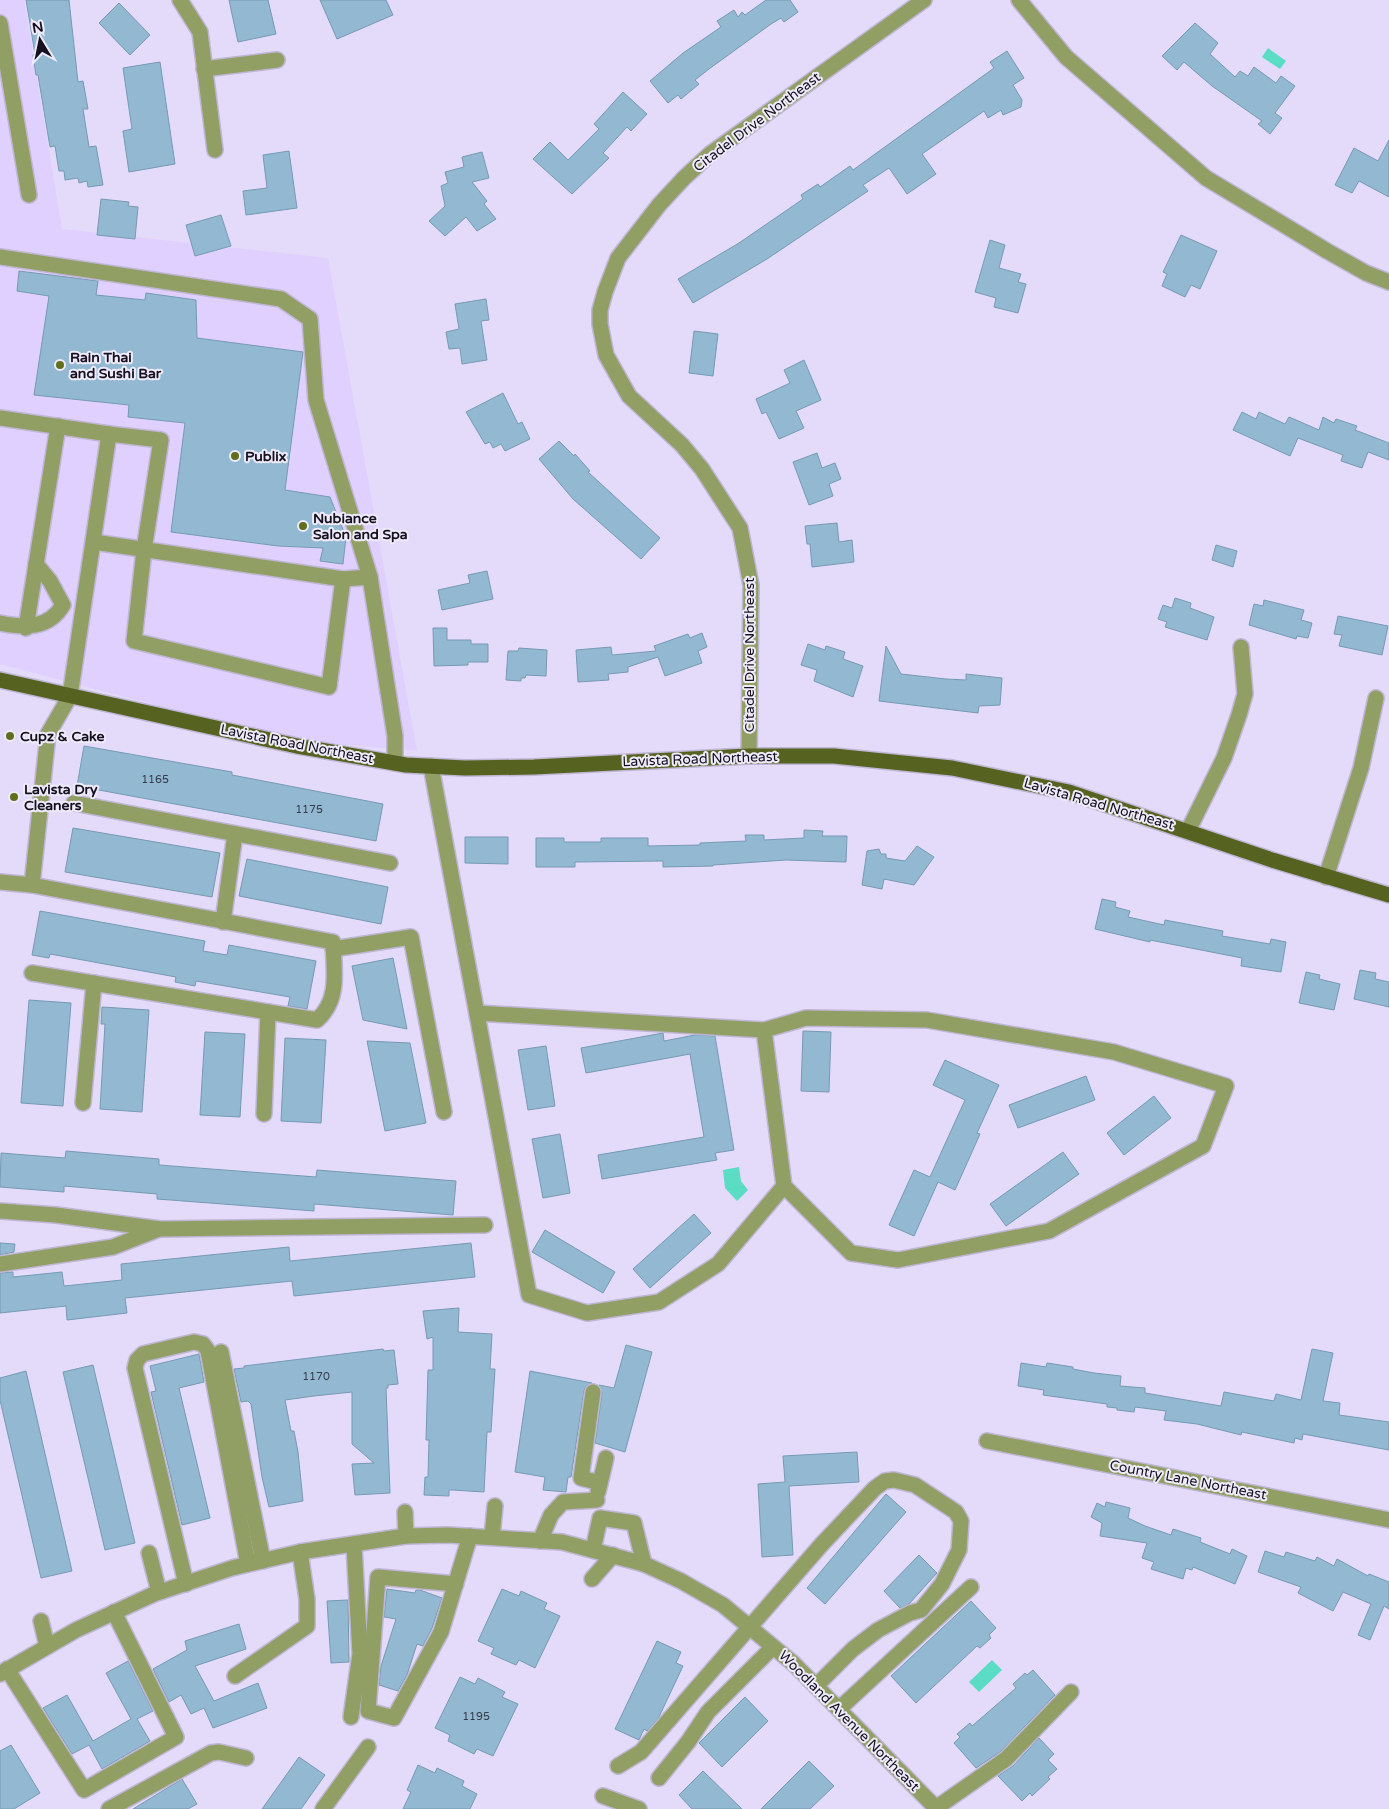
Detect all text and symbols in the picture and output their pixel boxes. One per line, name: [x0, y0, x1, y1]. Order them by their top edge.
north arrow: [15, 15, 65, 65]
text: N: [31, 18, 45, 37]
street label: Citadel Drive Northeast: [690, 68, 825, 175]
place label: Rain Thai and Sushi Bar: [70, 349, 162, 382]
marker: Rain Thai and Sushi Bar: [54, 359, 66, 371]
place label: Publix: [245, 448, 287, 465]
marker: Publix: [229, 450, 241, 462]
place label: Nubiance Salon and Spa: [313, 510, 408, 543]
marker: Nubiance Salon and Spa: [297, 520, 309, 532]
street label: Citadel Drive Northeast: [741, 577, 758, 733]
street label: Lavista Road Northeast: [219, 721, 376, 767]
place label: Cupz & Cake: [20, 728, 105, 745]
marker: Cupz & Cake: [4, 730, 16, 742]
street label: Lavista Road Northeast: [622, 748, 779, 770]
house number: 1165: [141, 773, 169, 786]
street label: Lavista Road Northeast: [1022, 774, 1177, 834]
place label: Lavista Dry Cleaners: [24, 781, 98, 814]
marker: Lavista Dry Cleaners: [8, 791, 20, 803]
house number: 1175: [295, 803, 323, 816]
house number: 1170: [302, 1370, 330, 1383]
street label: Country Lane Northeast: [1108, 1456, 1268, 1504]
street label: Woodland Avenue Northeast: [775, 1647, 923, 1795]
house number: 1195: [462, 1710, 490, 1723]

